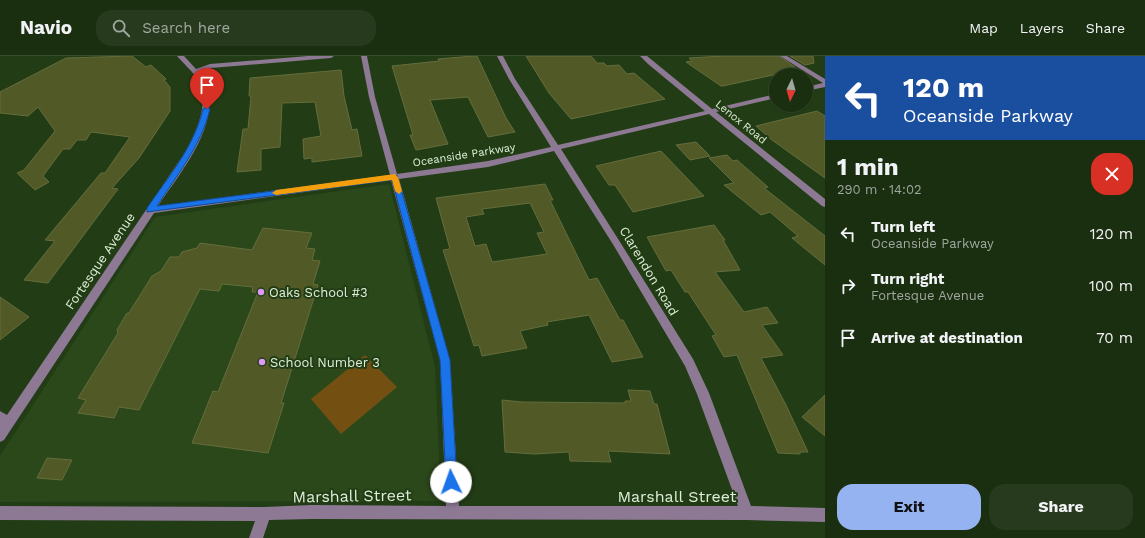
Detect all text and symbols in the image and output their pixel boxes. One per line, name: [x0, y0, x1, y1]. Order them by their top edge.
search box: [96, 10, 376, 46]
text: Navio: [20, 16, 72, 39]
icon: search: [110, 17, 132, 39]
text: Search here: [142, 19, 230, 37]
text: Map: [969, 20, 998, 36]
text: Layers: [1020, 20, 1064, 36]
text: Share: [1086, 20, 1125, 36]
pin: [190, 68, 224, 109]
north arrow: [769, 68, 813, 112]
map controls: [769, 68, 813, 112]
text: 120 m: [903, 71, 984, 104]
icon: left: [837, 72, 889, 124]
icon: arrive: [196, 74, 218, 96]
street label: Lenox Road: [713, 97, 769, 147]
text: Oceanside Parkway: [903, 105, 1073, 126]
street label: Oceanside Parkway: [412, 140, 517, 170]
text: 1 min: [837, 153, 899, 181]
button: close: [1091, 153, 1133, 195]
text: 290 m · 14:02: [837, 182, 922, 197]
street label: Fortesque Avenue: [62, 210, 138, 312]
text: Turn left: [871, 218, 935, 236]
icon: left: [837, 223, 859, 245]
street label: Clarendon Road: [617, 224, 681, 318]
text: 120 m: [1090, 225, 1133, 243]
text: Oceanside Parkway: [871, 236, 994, 251]
text: Turn right: [871, 270, 944, 288]
icon: right: [837, 275, 859, 297]
text: 100 m: [1089, 277, 1133, 295]
place label: Oaks School #3: [269, 285, 368, 300]
marker: Oaks School #3: [256, 287, 266, 297]
text: Fortesque Avenue: [871, 288, 984, 303]
icon: arrive: [837, 327, 859, 349]
text: Arrive at destination: [871, 329, 1023, 347]
text: 70 m: [1096, 329, 1133, 347]
place label: School Number 3: [270, 355, 380, 370]
marker: School Number 3: [257, 357, 267, 367]
position arrow: [430, 461, 472, 503]
button: Exit: [837, 484, 981, 530]
button: Share: [989, 484, 1133, 530]
street label: Marshall Street: [292, 485, 412, 507]
street label: Marshall Street: [617, 487, 737, 506]

